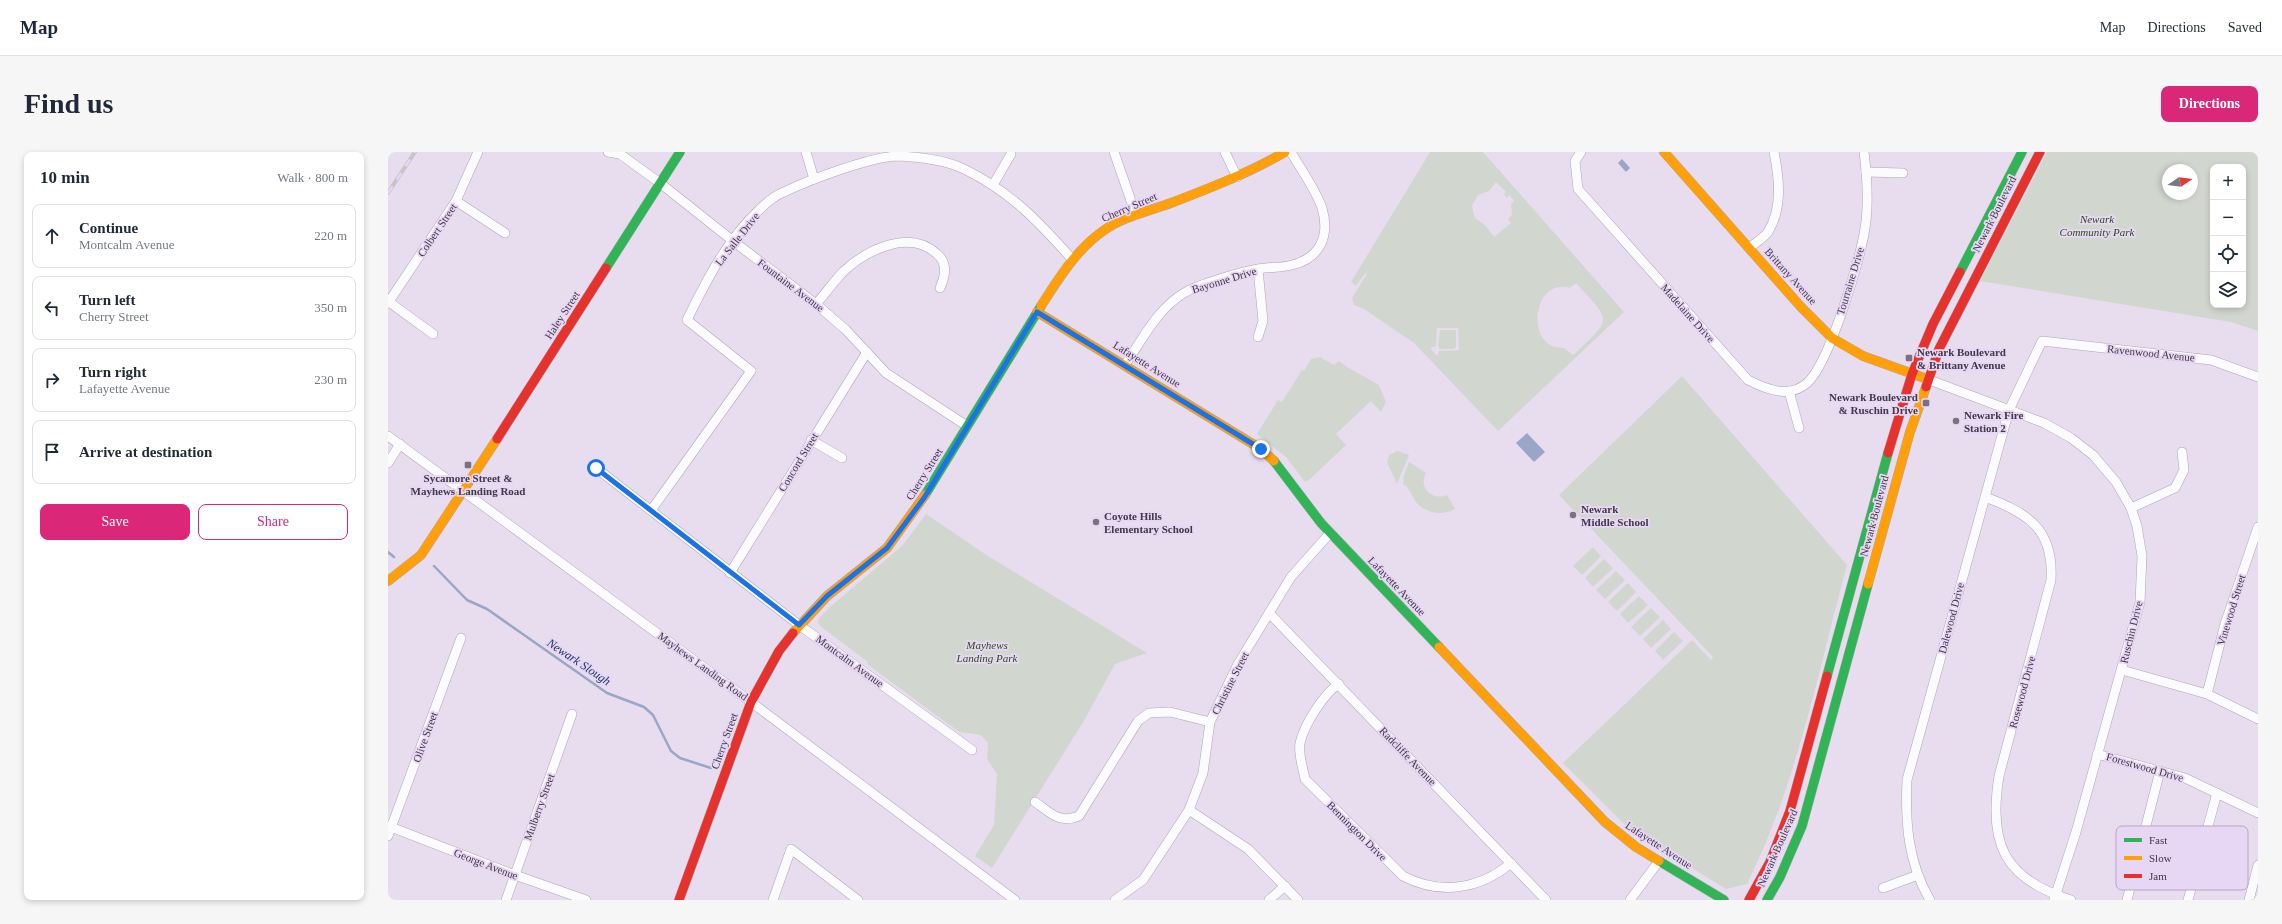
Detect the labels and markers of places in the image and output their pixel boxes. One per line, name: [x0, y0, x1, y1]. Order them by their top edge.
place label: Newark Boulevard & Brittany Avenue: [1917, 346, 2006, 371]
marker: Newark Boulevard & Brittany Avenue: [1904, 353, 1914, 363]
place label: Newark Boulevard & Ruschin Drive: [1829, 391, 1918, 416]
marker: Newark Boulevard & Ruschin Drive: [1921, 398, 1931, 408]
place label: Newark Fire Station 2: [1964, 409, 2023, 434]
marker: Newark Fire Station 2: [1951, 416, 1961, 426]
marker: Sycamore Street & Mayhews Landing Road: [463, 460, 473, 470]
place label: Sycamore Street & Mayhews Landing Road: [411, 472, 525, 497]
place label: Newark Middle School: [1581, 503, 1649, 528]
place label: Coyote Hills Elementary School: [1104, 510, 1193, 535]
marker: Newark Middle School: [1568, 510, 1578, 520]
marker: Coyote Hills Elementary School: [1091, 517, 1101, 527]

